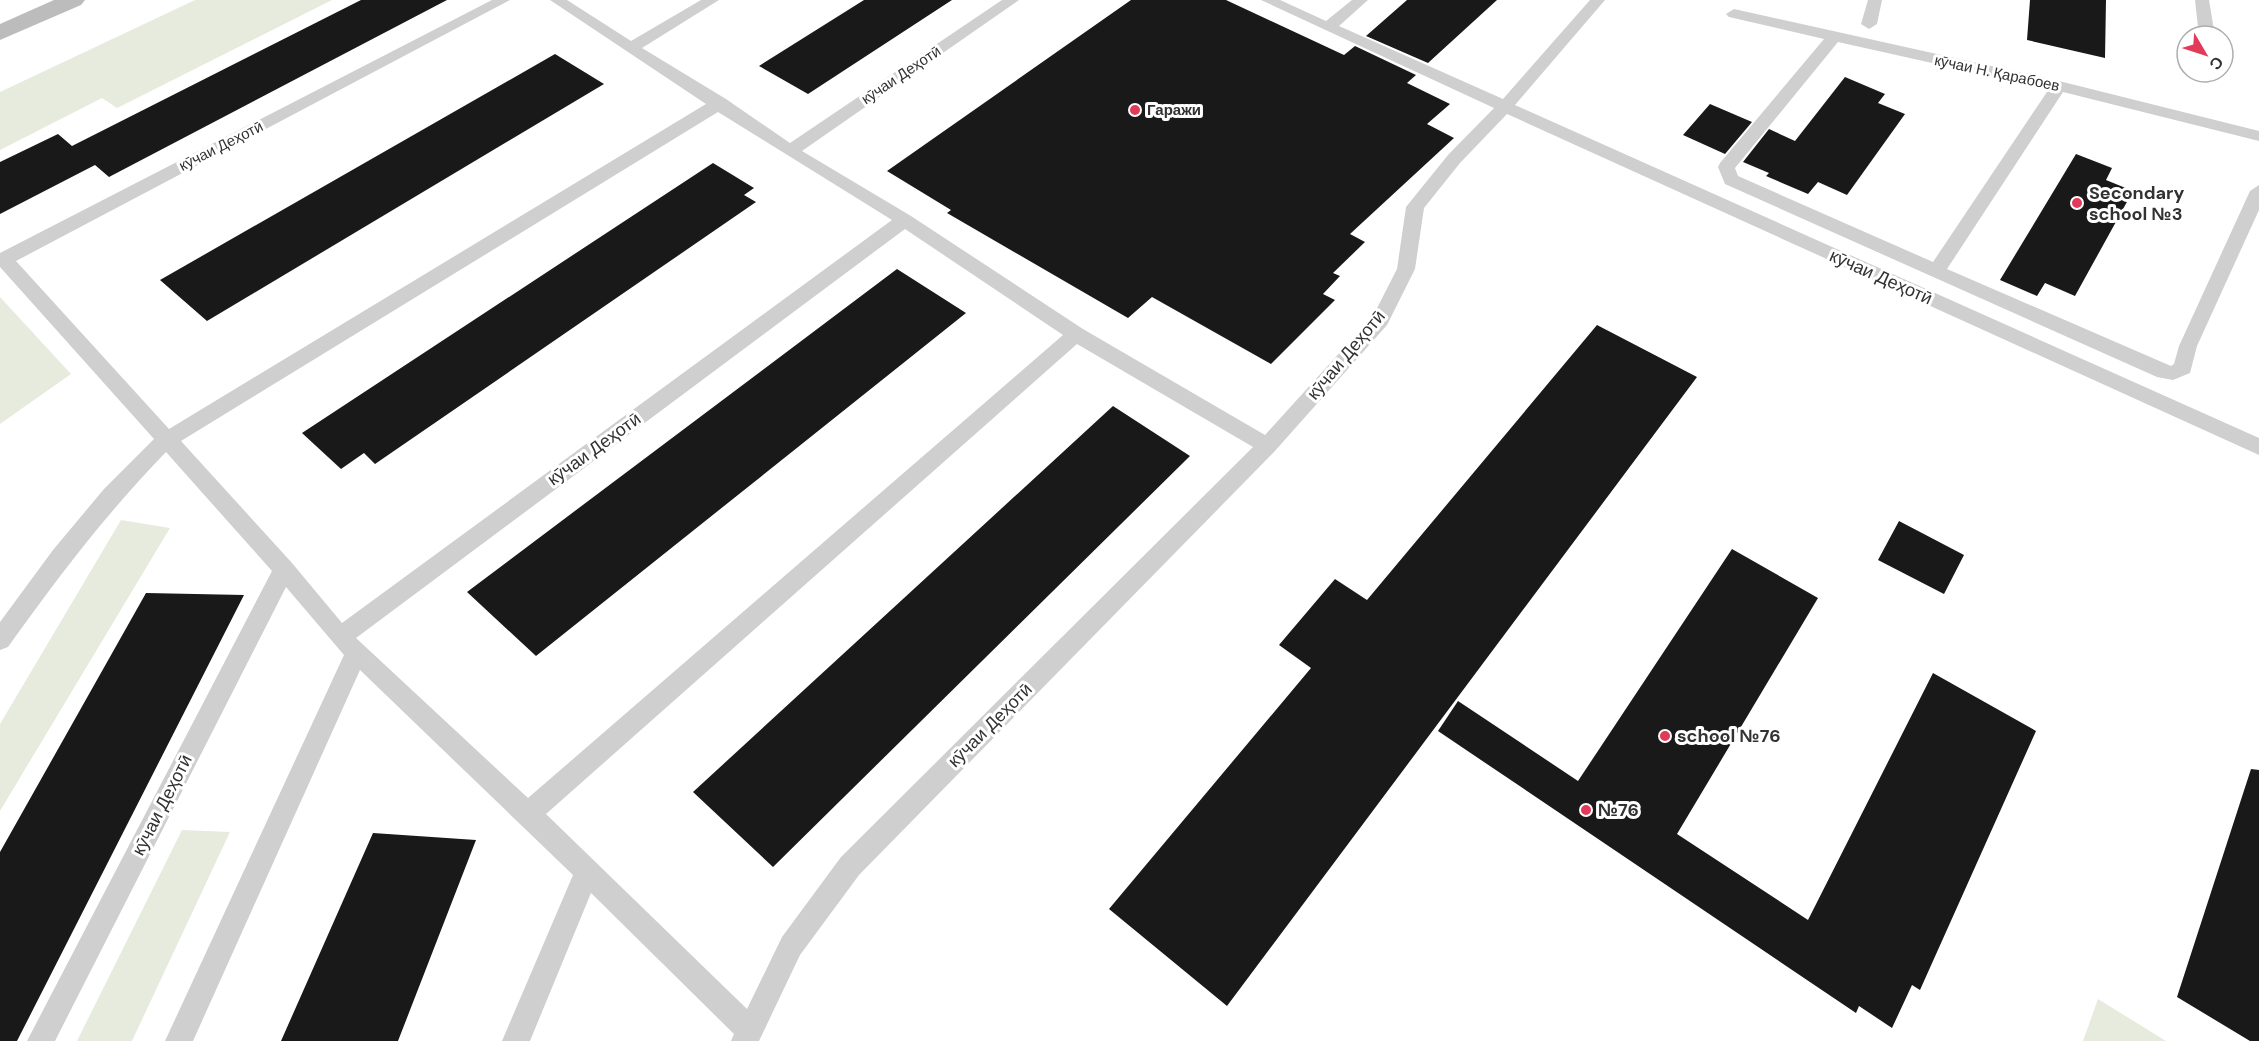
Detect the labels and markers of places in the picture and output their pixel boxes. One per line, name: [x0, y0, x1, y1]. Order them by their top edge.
place label: Гаражи: [1147, 100, 1201, 120]
marker: Гаражи: [1128, 103, 1142, 117]
place label: Secondary school №3: [2089, 181, 2184, 226]
marker: Secondary school №3: [2070, 196, 2084, 210]
place label: school №76: [1677, 724, 1781, 748]
marker: school №76: [1658, 729, 1672, 743]
place label: №76: [1598, 798, 1639, 822]
marker: №76: [1579, 803, 1593, 817]

